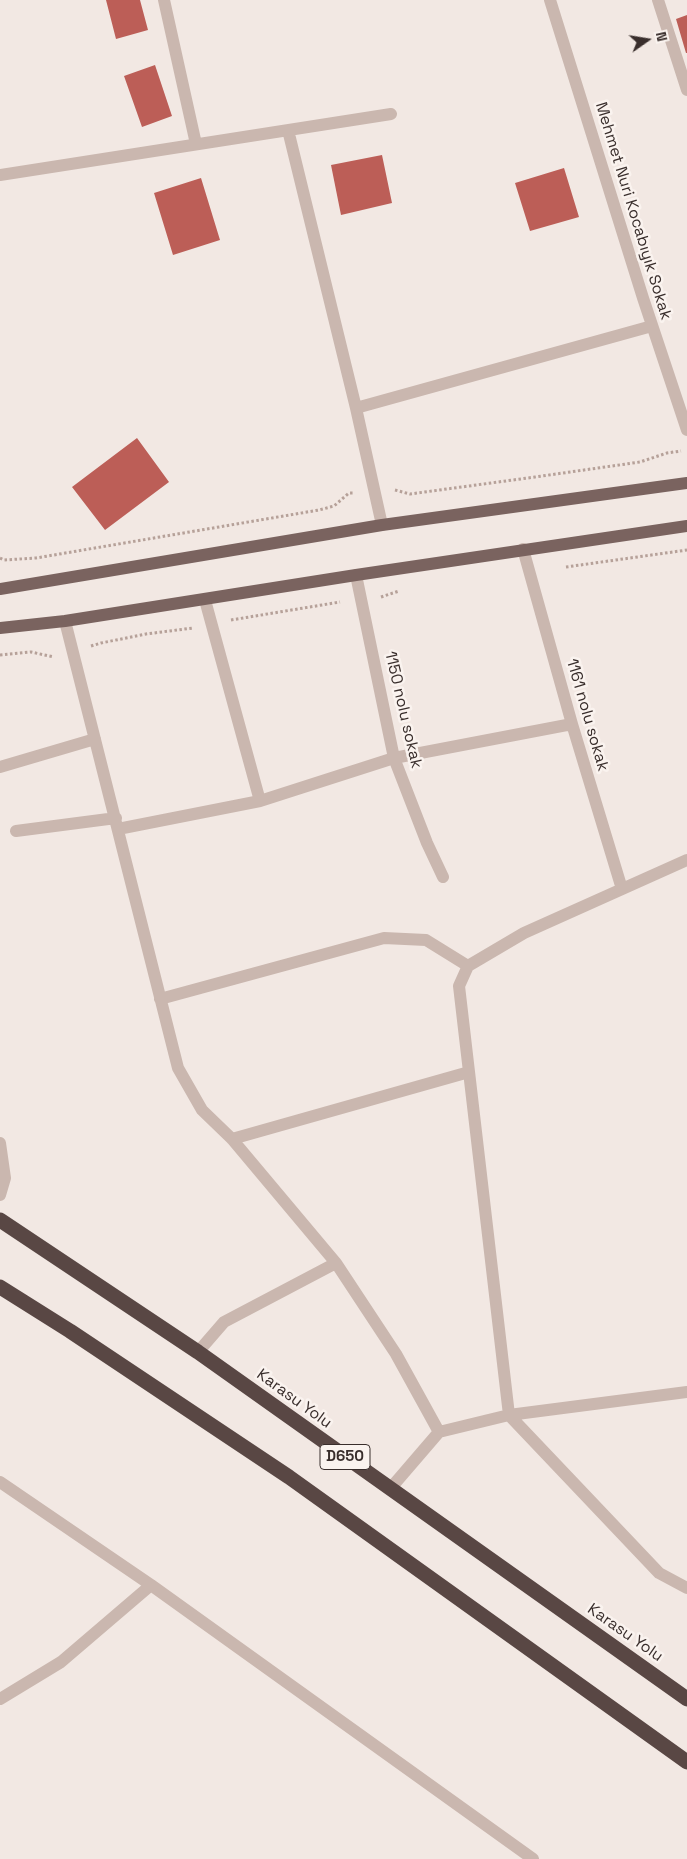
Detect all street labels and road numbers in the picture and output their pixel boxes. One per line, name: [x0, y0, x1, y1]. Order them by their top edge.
street label: Mehmet Nuri Kocabıyık Sokak: [591, 100, 675, 322]
street label: 1150 nolu sokak: [380, 650, 426, 770]
street label: 1161 nolu sokak: [562, 657, 612, 773]
street label: Karasu Yolu: [253, 1365, 335, 1433]
road number: D650: [320, 1444, 370, 1470]
street label: Karasu Yolu: [583, 1600, 667, 1666]

